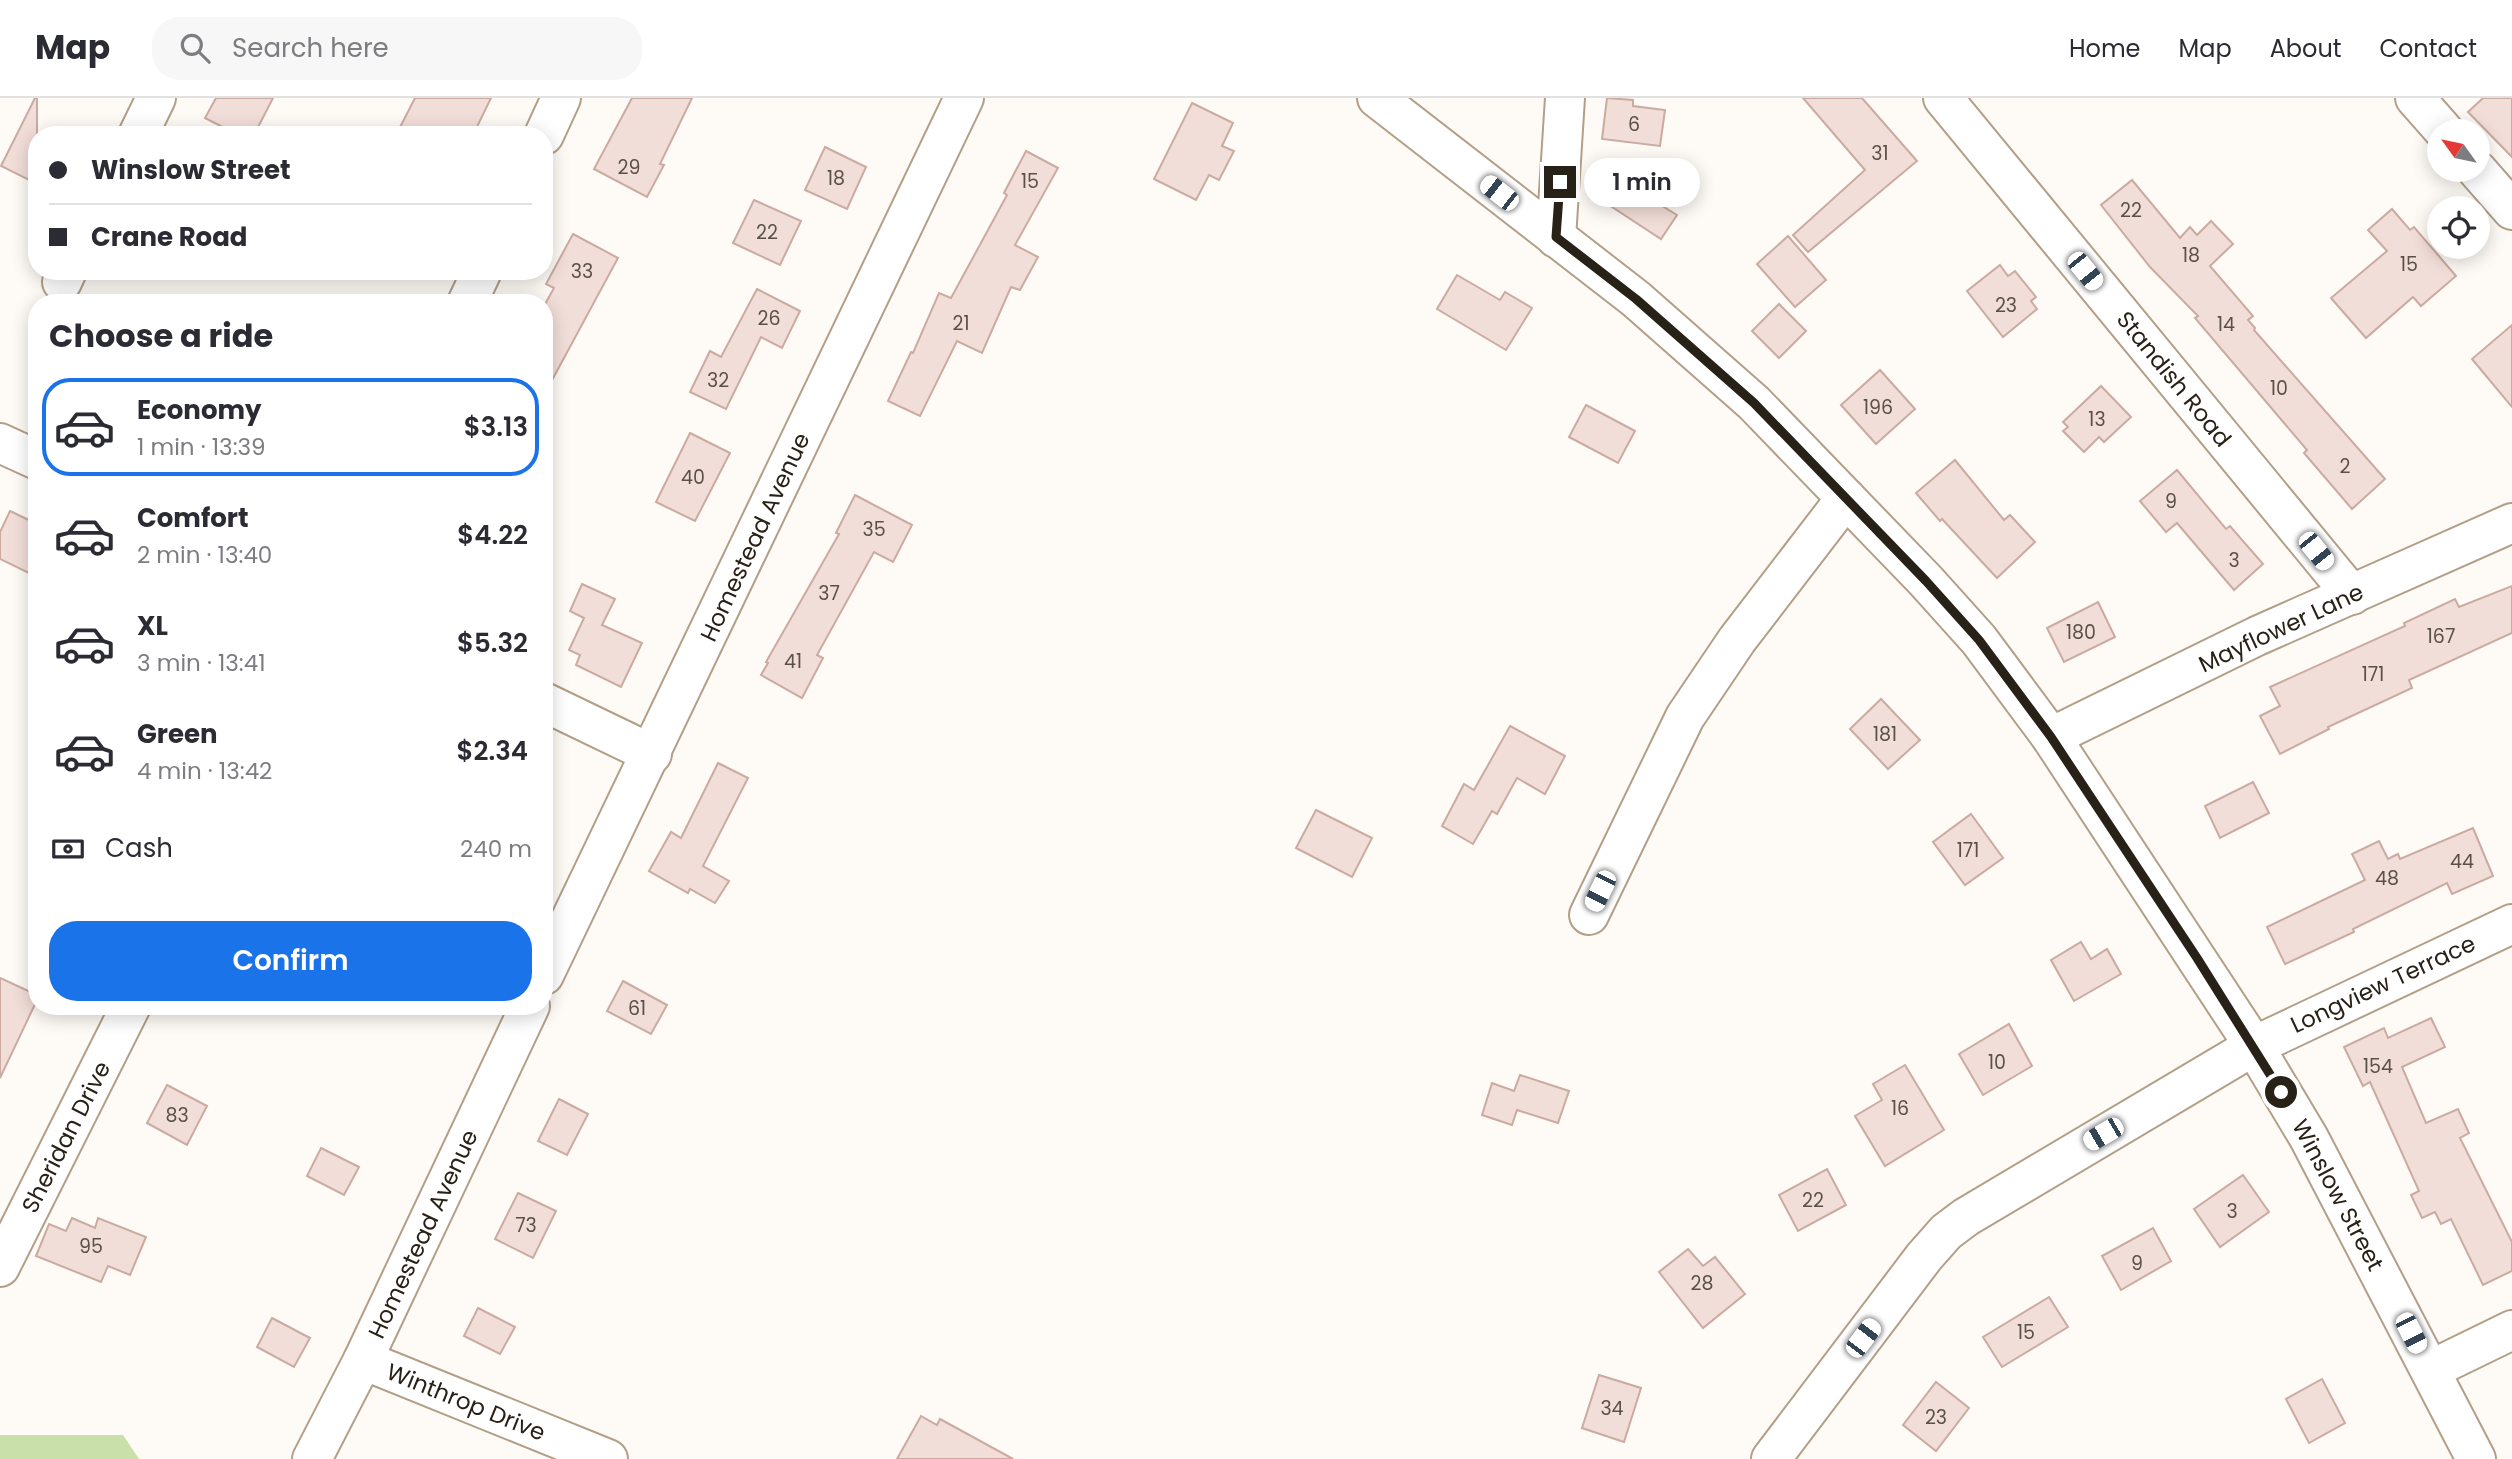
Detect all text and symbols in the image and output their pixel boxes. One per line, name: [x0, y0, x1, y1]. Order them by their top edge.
search box: [152, 17, 642, 80]
text: Map: [35, 24, 110, 71]
icon: search: [176, 29, 214, 67]
text: Search here: [232, 30, 389, 66]
text: Home: [2069, 32, 2141, 65]
text: Map: [2179, 32, 2232, 65]
text: About: [2270, 32, 2341, 65]
text: Contact: [2379, 32, 2477, 65]
house number: 6: [1628, 111, 1640, 138]
north arrow: [2427, 119, 2490, 182]
map controls: [2427, 119, 2490, 259]
house number: 31: [1871, 140, 1889, 167]
text: Winslow Street: [91, 152, 291, 188]
house number: 29: [618, 154, 640, 181]
callout: 1 min: [1584, 158, 1700, 206]
house number: 18: [827, 165, 845, 192]
route end: [1544, 166, 1576, 198]
text: 1 min: [1612, 166, 1672, 198]
house number: 15: [1021, 168, 1039, 195]
car: [1476, 172, 1523, 214]
button: locate: [2427, 196, 2490, 259]
house number: 22: [2120, 197, 2142, 224]
text: Crane Road: [91, 219, 247, 255]
house number: 22: [756, 219, 778, 246]
house number: 18: [2182, 242, 2200, 269]
car: [2064, 248, 2107, 294]
house number: 15: [2400, 251, 2418, 278]
house number: 33: [571, 258, 593, 285]
house number: 23: [1995, 292, 2017, 319]
street label: Standish Road: [2109, 304, 2239, 454]
house number: 26: [758, 305, 781, 332]
house number: 21: [952, 310, 970, 337]
house number: 14: [2217, 311, 2235, 338]
text: Choose a ride: [49, 313, 273, 358]
house number: 32: [707, 367, 729, 394]
house number: 10: [2270, 375, 2288, 402]
text: Economy: [137, 392, 261, 428]
house number: 196: [1863, 394, 1893, 421]
icon: car: [53, 396, 116, 459]
house number: 13: [2088, 406, 2106, 433]
text: $3.13: [464, 409, 528, 445]
street label: Homestead Avenue: [693, 427, 817, 647]
text: 1 min · 13:39: [137, 431, 266, 463]
house number: 2: [2340, 453, 2351, 480]
house number: 40: [681, 464, 705, 491]
house number: 9: [2165, 488, 2177, 515]
text: Comfort: [137, 500, 249, 536]
icon: car: [53, 504, 116, 567]
house number: 35: [862, 516, 886, 543]
text: $4.22: [457, 517, 528, 553]
car: [2295, 528, 2338, 574]
text: 2 min · 13:40: [137, 539, 272, 571]
house number: 3: [2228, 547, 2240, 574]
street label: Mayflower Lane: [2193, 576, 2369, 680]
house number: 37: [818, 580, 840, 607]
text: XL: [137, 608, 168, 644]
icon: car: [53, 612, 116, 675]
house number: 180: [2066, 619, 2096, 646]
house number: 167: [2427, 623, 2455, 650]
text: $5.32: [457, 625, 528, 661]
text: 3 min · 13:41: [137, 647, 266, 679]
house number: 41: [784, 648, 802, 675]
house number: 171: [2362, 661, 2384, 688]
text: Green: [137, 716, 218, 752]
icon: car: [53, 720, 116, 783]
house number: 181: [1873, 721, 1897, 748]
text: $2.34: [457, 733, 528, 769]
text: 4 min · 13:42: [137, 755, 272, 787]
icon: cash: [49, 830, 87, 868]
text: Cash: [105, 830, 173, 866]
text: 240 m: [460, 833, 532, 865]
house number: 171: [1957, 837, 1979, 864]
house number: 44: [2450, 848, 2474, 875]
house number: 48: [2375, 865, 2399, 892]
car: [1582, 868, 1619, 914]
button: Confirm: [49, 921, 532, 1001]
street label: Longview Terrace: [2285, 927, 2481, 1041]
house number: 61: [628, 995, 646, 1022]
house number: 10: [1988, 1049, 2006, 1076]
house number: 154: [2363, 1053, 2393, 1080]
street label: Sheridan Drive: [14, 1056, 118, 1218]
route start: [2265, 1076, 2297, 1108]
house number: 16: [1891, 1095, 1909, 1122]
house number: 83: [165, 1102, 189, 1129]
car: [2080, 1114, 2127, 1154]
street label: Winslow Street: [2285, 1114, 2391, 1276]
street label: Homestead Avenue: [361, 1124, 485, 1344]
house number: 22: [1802, 1187, 1824, 1214]
house number: 3: [2226, 1198, 2238, 1225]
house number: 73: [515, 1212, 537, 1239]
house number: 95: [79, 1233, 103, 1260]
house number: 9: [2131, 1250, 2143, 1277]
house number: 28: [1691, 1270, 1713, 1297]
car: [2393, 1310, 2430, 1356]
car: [1842, 1315, 1885, 1361]
house number: 15: [2017, 1319, 2035, 1346]
street label: Winthrop Drive: [382, 1356, 550, 1448]
house number: 34: [1600, 1395, 1624, 1422]
house number: 23: [1925, 1404, 1947, 1431]

